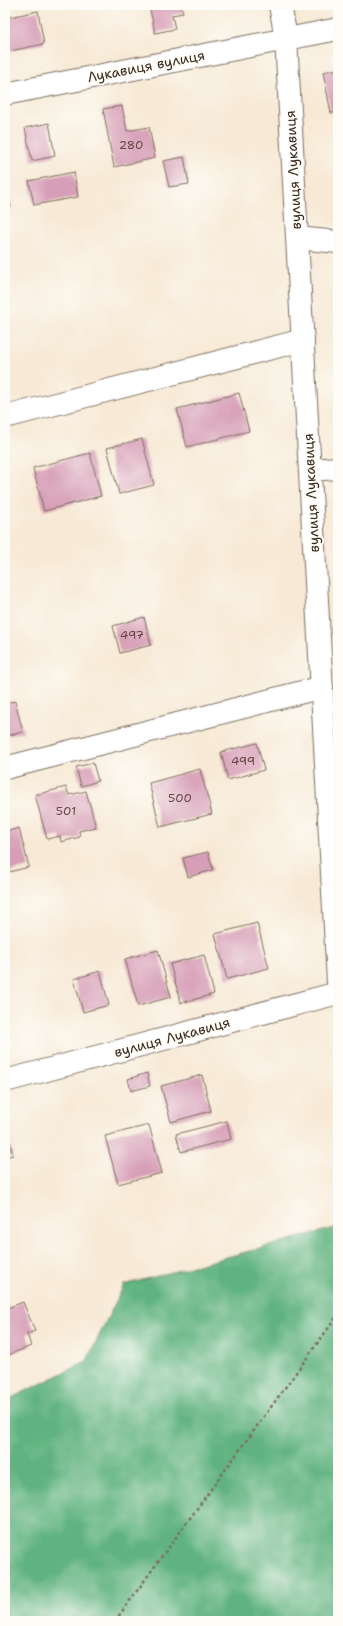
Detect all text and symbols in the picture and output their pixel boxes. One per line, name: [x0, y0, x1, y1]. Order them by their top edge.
street label: Лукавиця вулиця: [86, 46, 206, 86]
street label: вулиця Лукавиця: [281, 110, 305, 230]
house number: 280: [119, 137, 143, 153]
street label: вулиця Лукавиця: [299, 433, 323, 553]
house number: 497: [120, 627, 144, 643]
house number: 499: [231, 753, 255, 769]
house number: 500: [168, 790, 192, 806]
house number: 501: [56, 803, 76, 819]
street label: вулиця Лукавиця: [112, 1013, 232, 1061]

